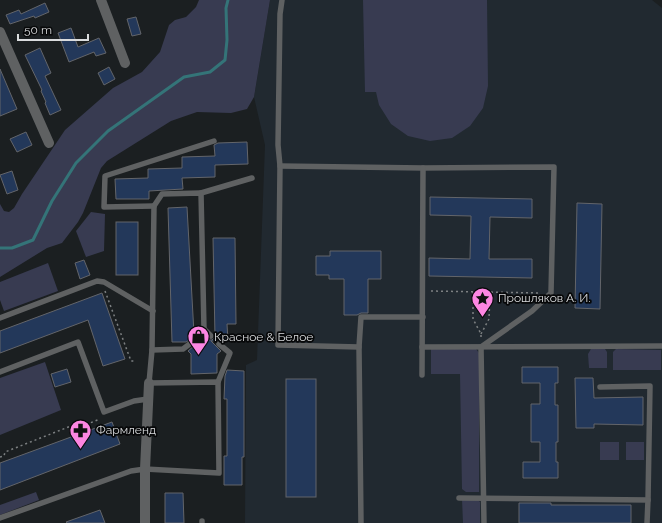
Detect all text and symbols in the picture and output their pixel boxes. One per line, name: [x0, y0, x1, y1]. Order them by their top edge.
scale bar: [18, 16, 88, 42]
text: 50 m: [24, 23, 52, 37]
place icon: Прошляков А. И.: [469, 285, 495, 318]
place label: Прошляков А. И.: [498, 291, 591, 305]
shop icon: Красное & Белое: [185, 324, 211, 357]
place label: Красное & Белое: [214, 330, 313, 344]
pharmacy icon: Фармленд: [67, 417, 93, 450]
place label: Фармленд: [96, 423, 156, 437]

